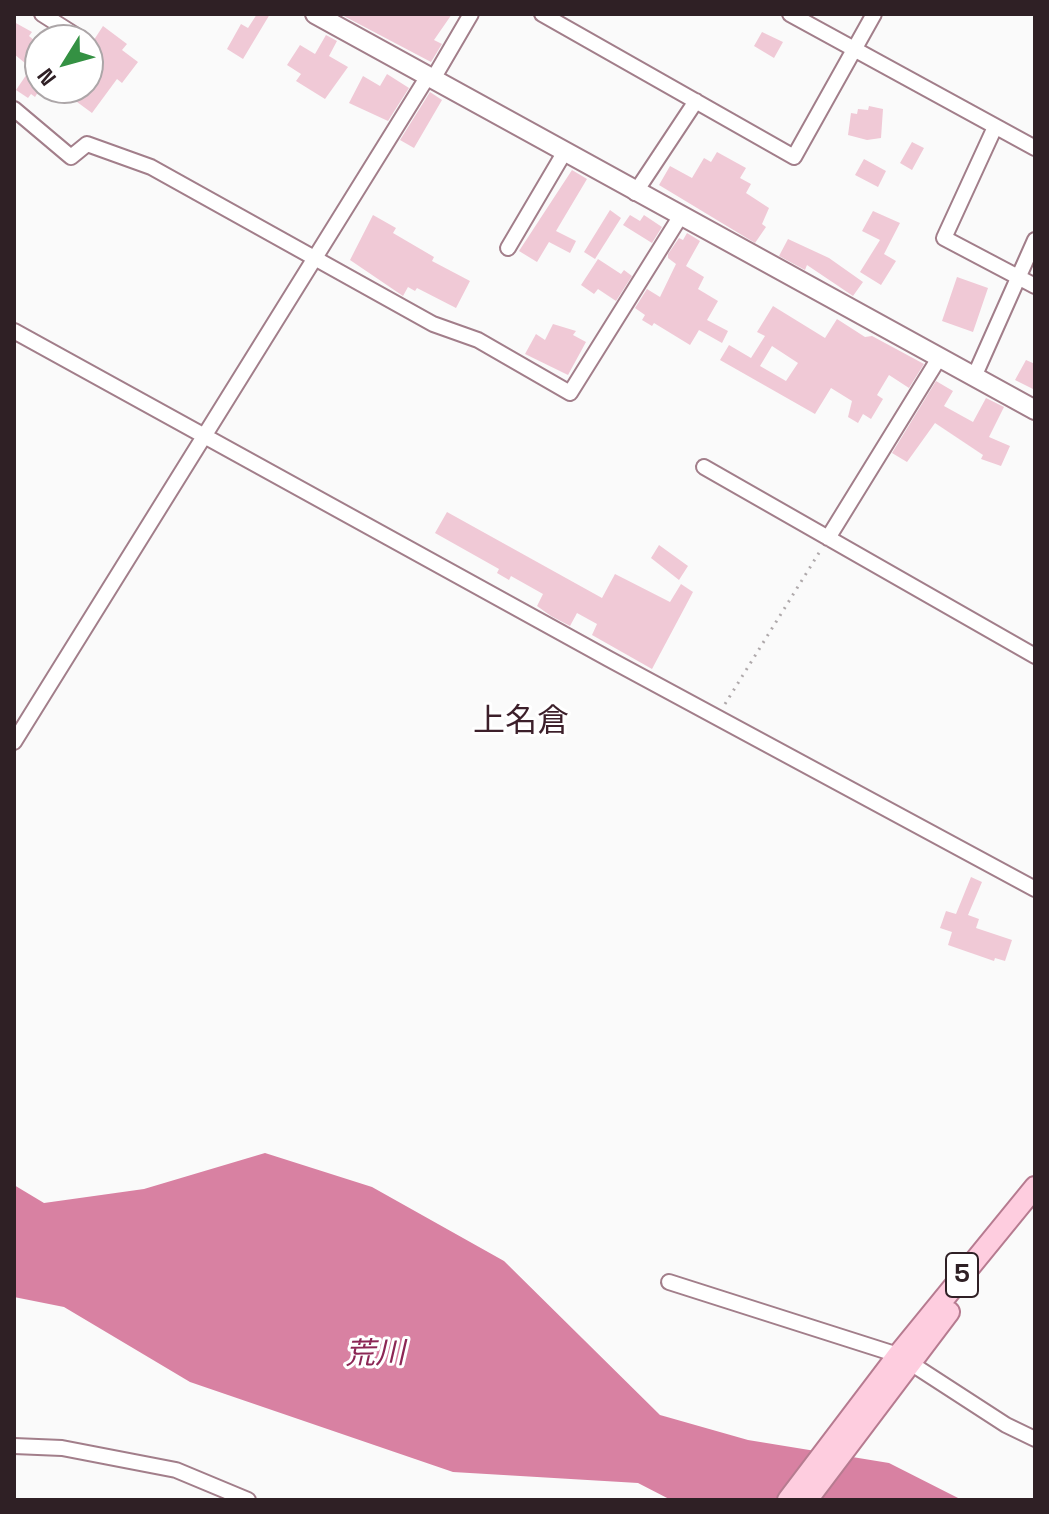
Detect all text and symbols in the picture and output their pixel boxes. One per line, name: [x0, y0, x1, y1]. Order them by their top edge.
north arrow: [24, 24, 104, 104]
text: N: [31, 63, 62, 92]
district label: 上名倉: [473, 703, 569, 741]
road number: 5: [946, 1253, 978, 1297]
water label: 荒川: [345, 1336, 405, 1374]

